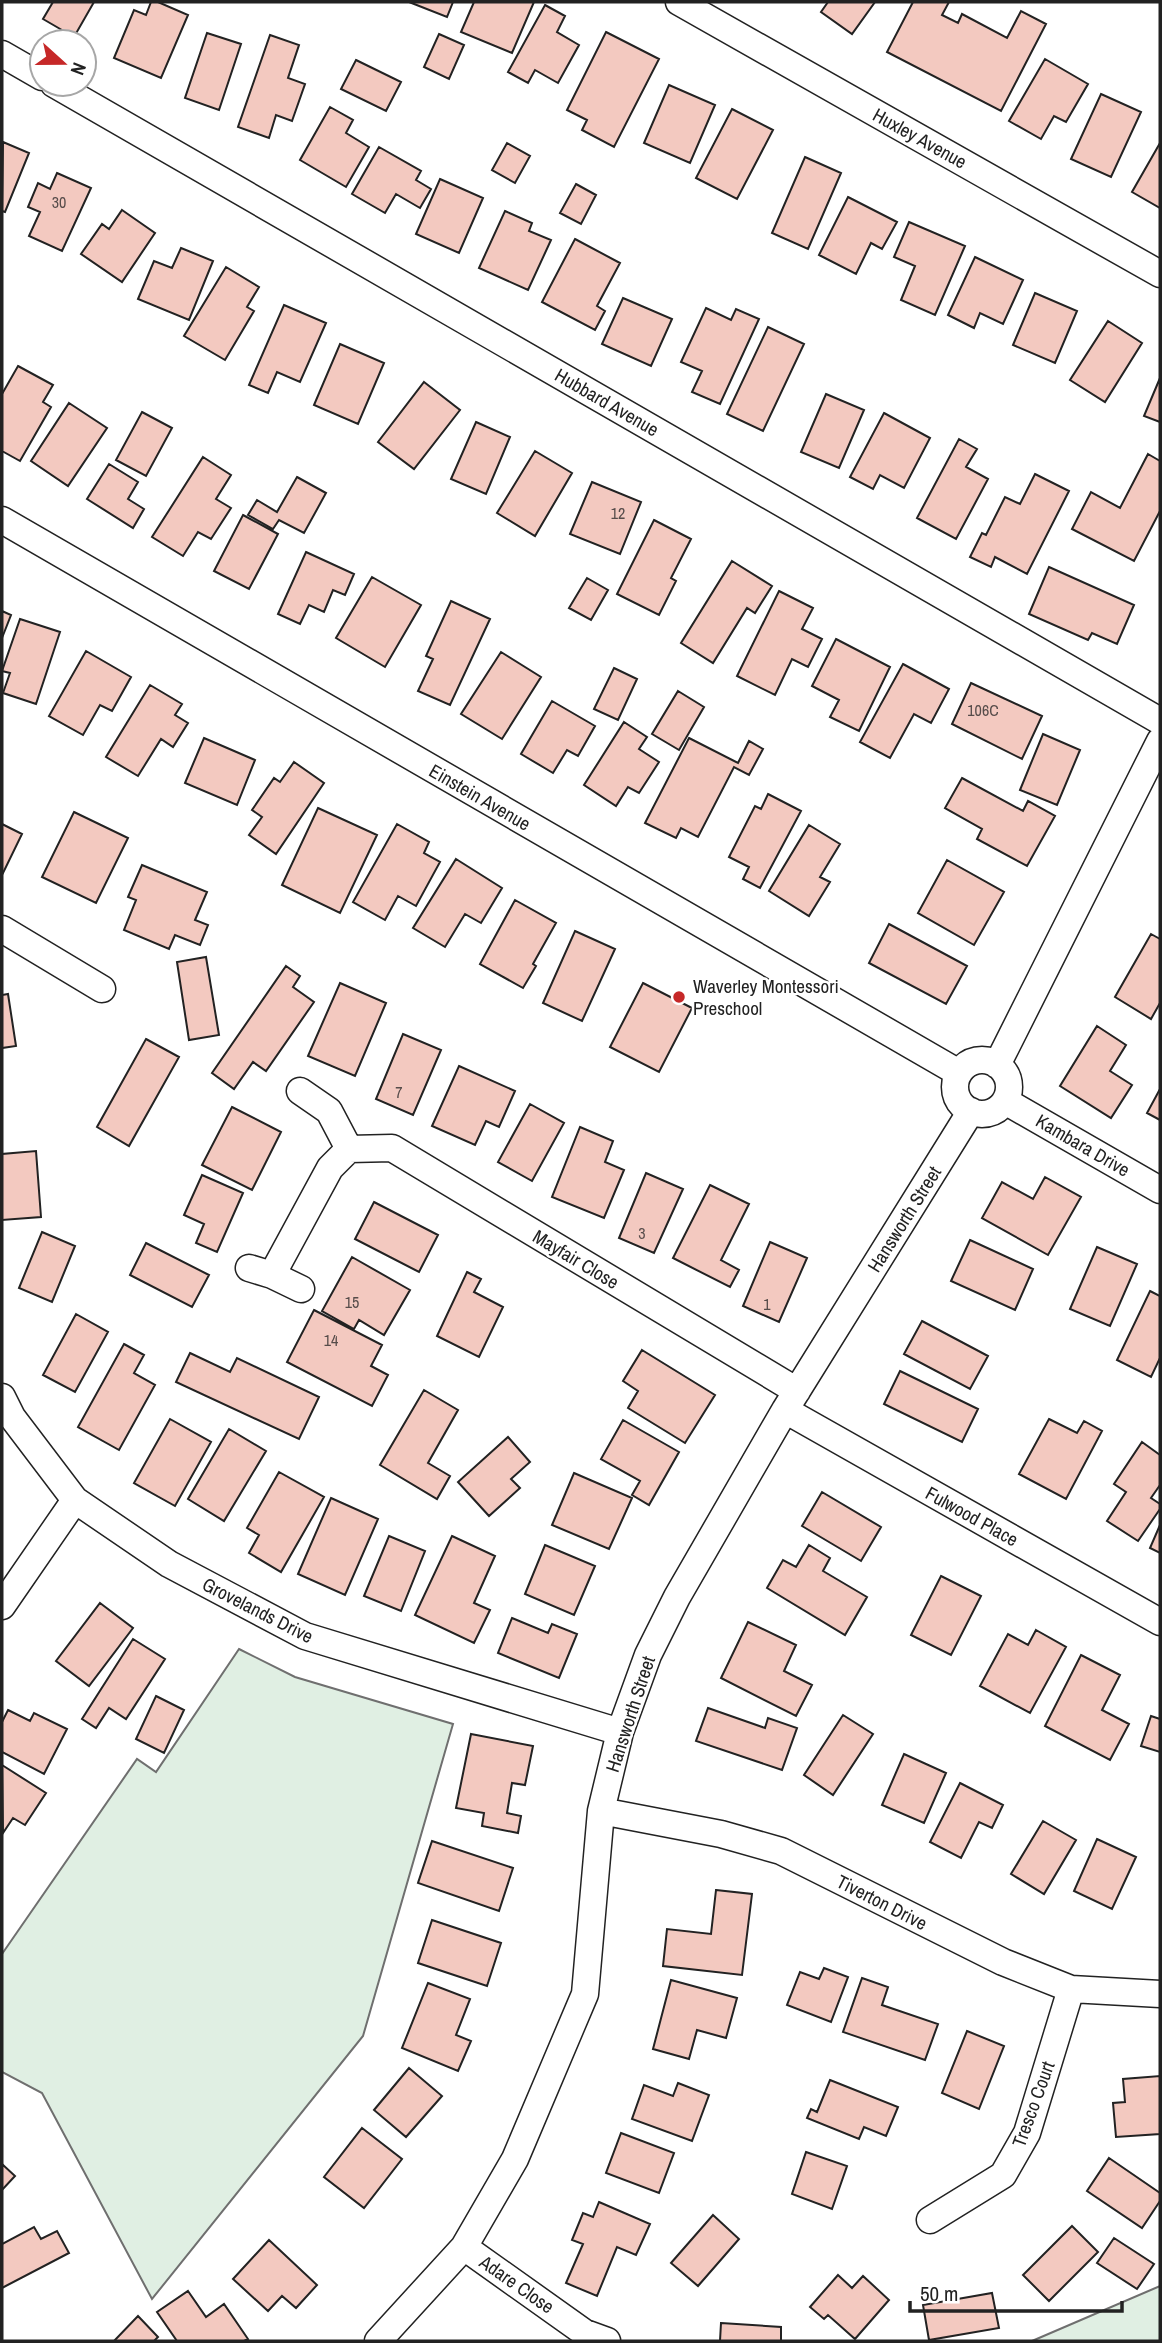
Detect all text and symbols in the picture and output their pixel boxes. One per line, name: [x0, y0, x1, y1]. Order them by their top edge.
north arrow: [28, 28, 98, 98]
text: N: [65, 59, 93, 79]
street label: Huxley Avenue: [868, 101, 972, 175]
house number: 30: [52, 191, 66, 213]
street label: Hubbard Avenue: [550, 362, 664, 442]
house number: 12: [611, 502, 625, 524]
house number: 106C: [967, 699, 999, 721]
street label: Einstein Avenue: [424, 757, 536, 837]
place label: Waverley Montessori Preschool: [693, 973, 839, 1021]
marker: Waverley Montessori Preschool: [671, 989, 687, 1005]
house number: 7: [395, 1081, 403, 1103]
street label: Kambara Drive: [1031, 1108, 1135, 1182]
street label: Hansworth Street: [861, 1161, 947, 1277]
house number: 3: [638, 1222, 646, 1244]
street label: Mayfair Close: [528, 1223, 624, 1295]
house number: 15: [345, 1291, 359, 1313]
house number: 1: [763, 1293, 771, 1315]
house number: 14: [324, 1329, 338, 1351]
street label: Fulwood Place: [921, 1480, 1023, 1552]
street label: Grovelands Drive: [198, 1571, 318, 1649]
street label: Hansworth Street: [599, 1652, 661, 1775]
street label: Tiverton Drive: [832, 1868, 932, 1936]
street label: Tresco Court: [1005, 2057, 1061, 2150]
street label: Adare Close: [474, 2248, 560, 2319]
scale bar: [910, 2270, 1122, 2314]
text: 50 m: [920, 2279, 958, 2308]

